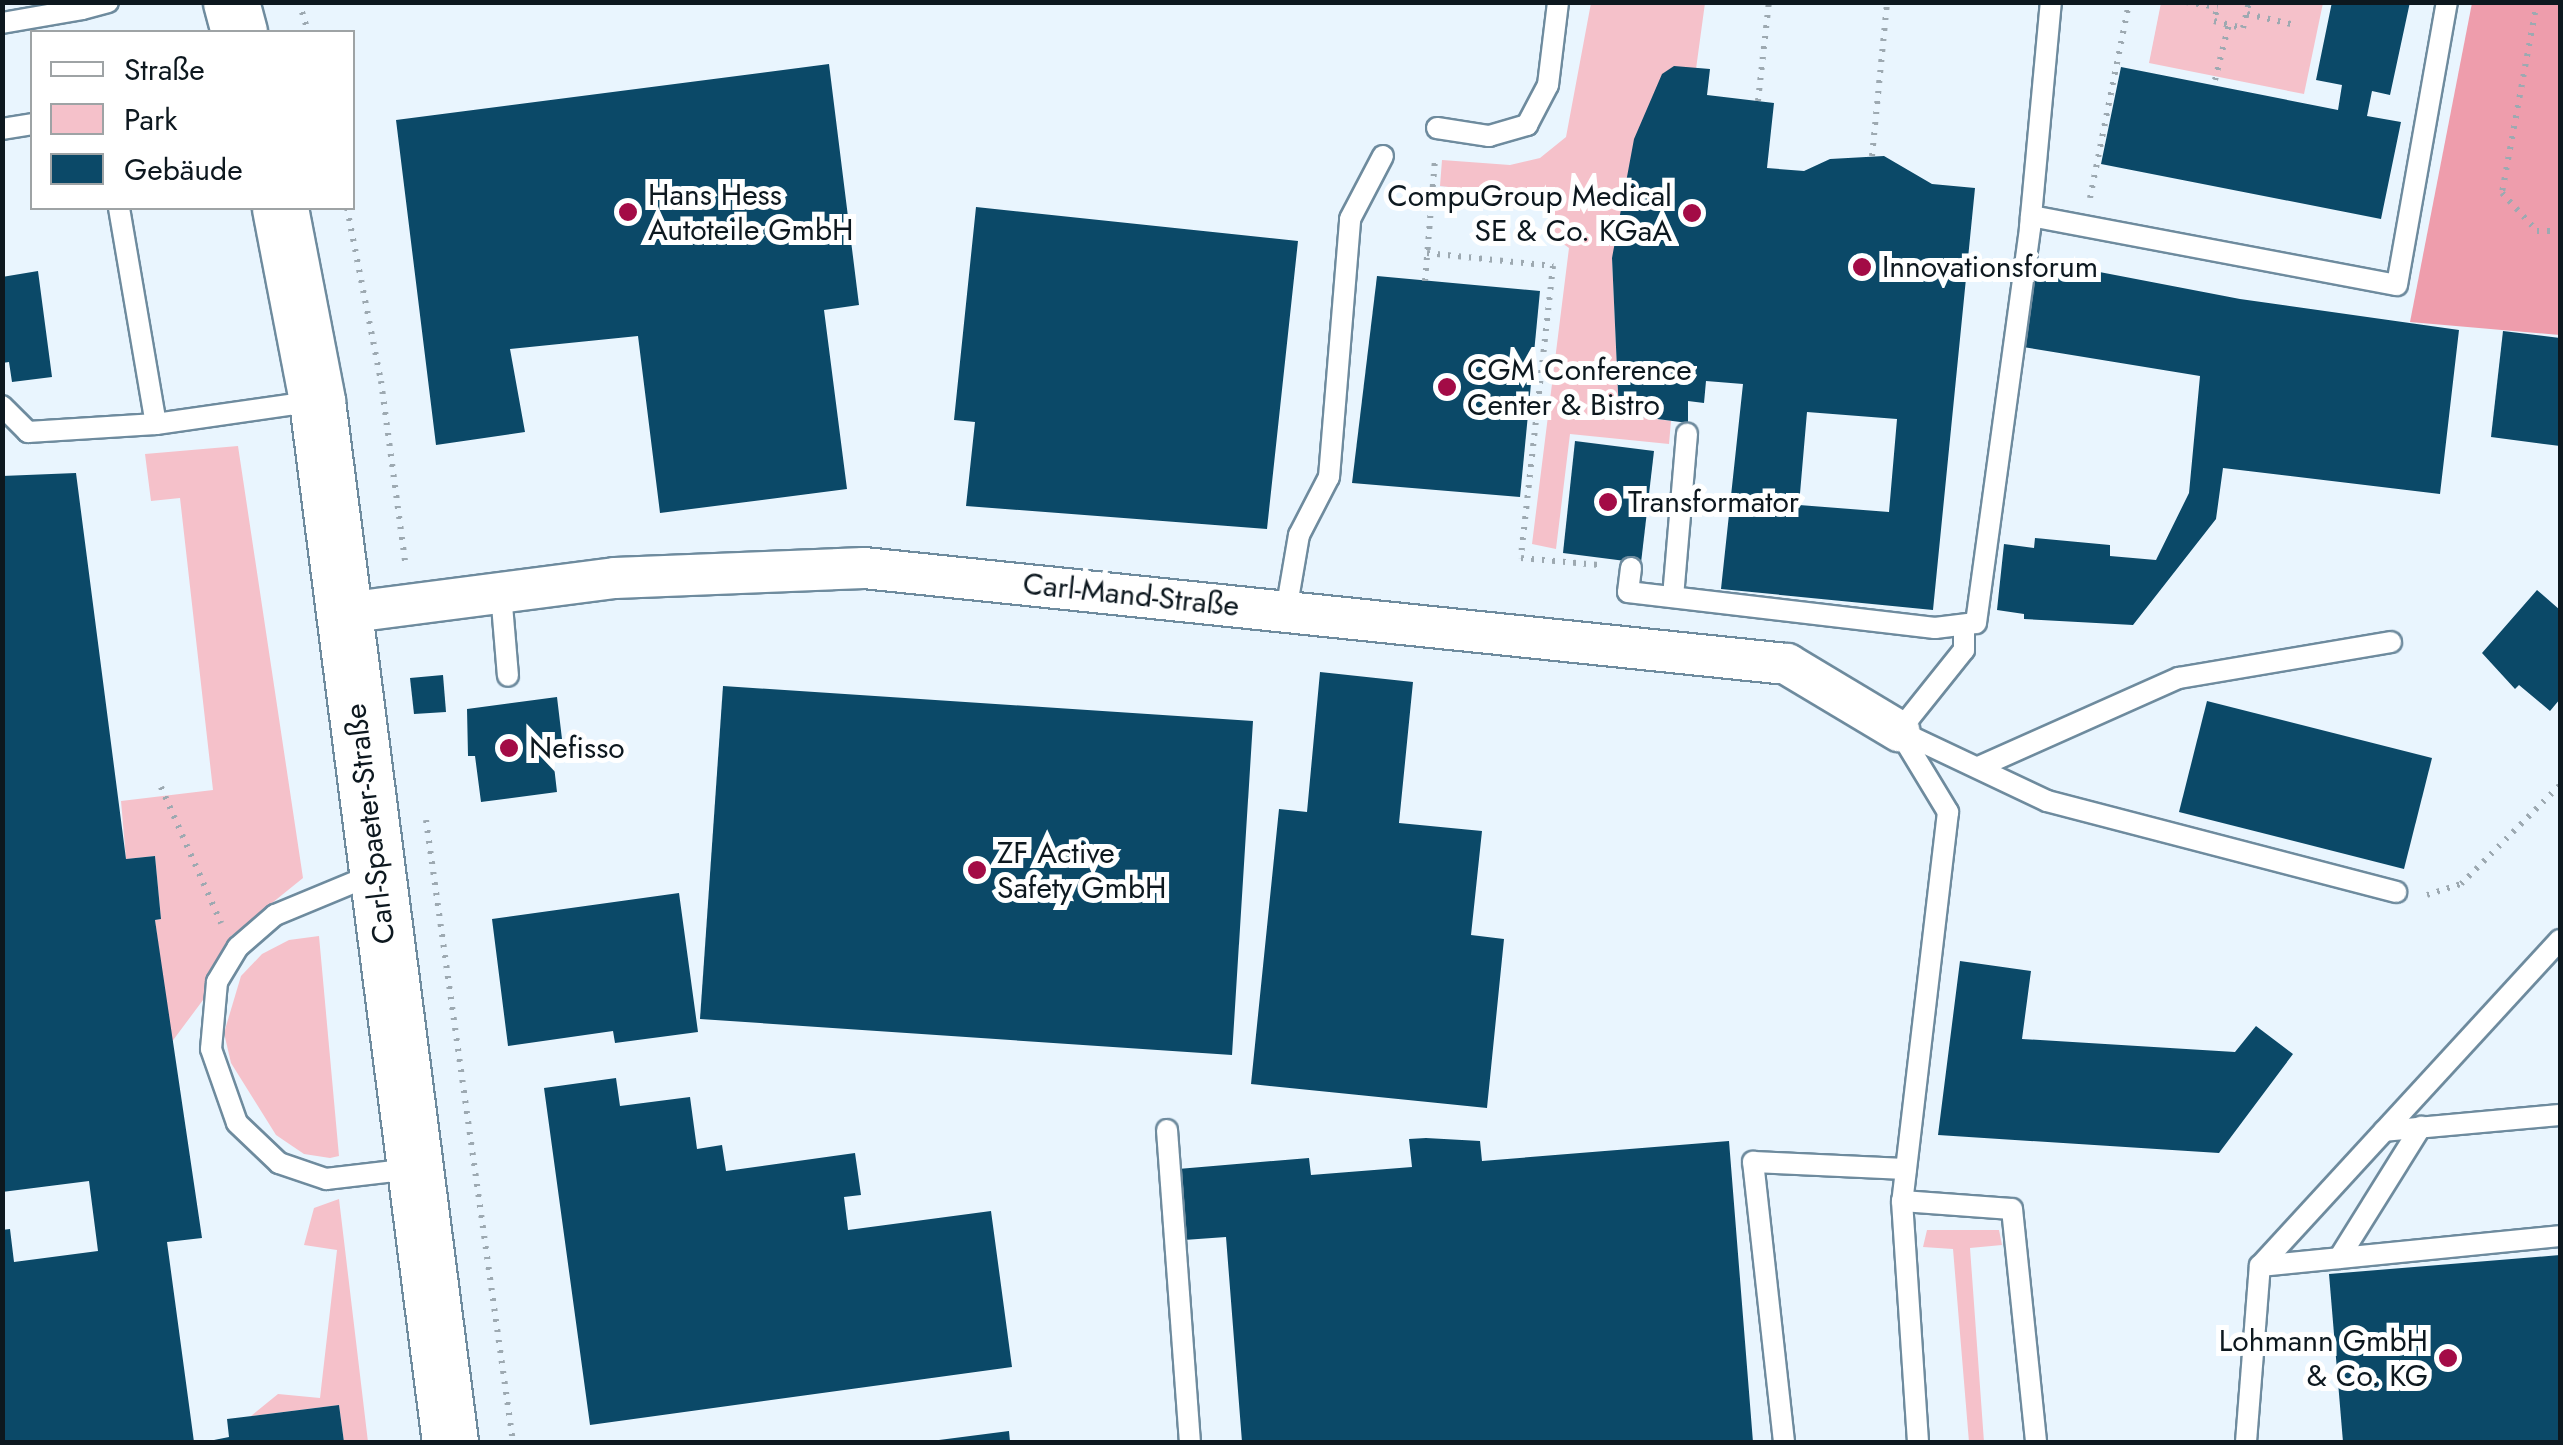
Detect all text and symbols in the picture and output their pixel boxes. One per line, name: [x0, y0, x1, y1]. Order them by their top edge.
legend: [30, 30, 355, 210]
text: Straße: [124, 48, 205, 91]
text: Park: [124, 98, 177, 141]
text: Gebäude: [124, 148, 243, 191]
place label: Hans Hess Autoteile GmbH: [648, 177, 854, 248]
place label: CompuGroup Medical SE & Co. KGaA: [1387, 178, 1672, 248]
marker: Hans Hess Autoteile GmbH: [617, 201, 639, 223]
marker: CompuGroup Medical SE & Co. KGaA: [1681, 202, 1703, 224]
place label: Innovationsforum: [1882, 249, 2098, 285]
marker: Innovationsforum: [1851, 256, 1873, 278]
place label: CGM Conference Center & Bistro: [1467, 352, 1692, 422]
marker: CGM Conference Center & Bistro: [1436, 376, 1458, 398]
place label: Transformator: [1628, 484, 1799, 520]
marker: Transformator: [1597, 491, 1619, 513]
street label: Carl-Mand-Straße: [1021, 566, 1241, 624]
street label: Carl-Spaeter-Straße: [337, 702, 403, 946]
place label: Nefisso: [529, 730, 625, 766]
marker: Nefisso: [498, 737, 520, 759]
place label: ZF Active Safety GmbH: [997, 835, 1166, 906]
marker: ZF Active Safety GmbH: [966, 859, 988, 881]
place label: Lohmann GmbH & Co. KG: [2219, 1323, 2428, 1394]
marker: Lohmann GmbH & Co. KG: [2437, 1347, 2459, 1369]

